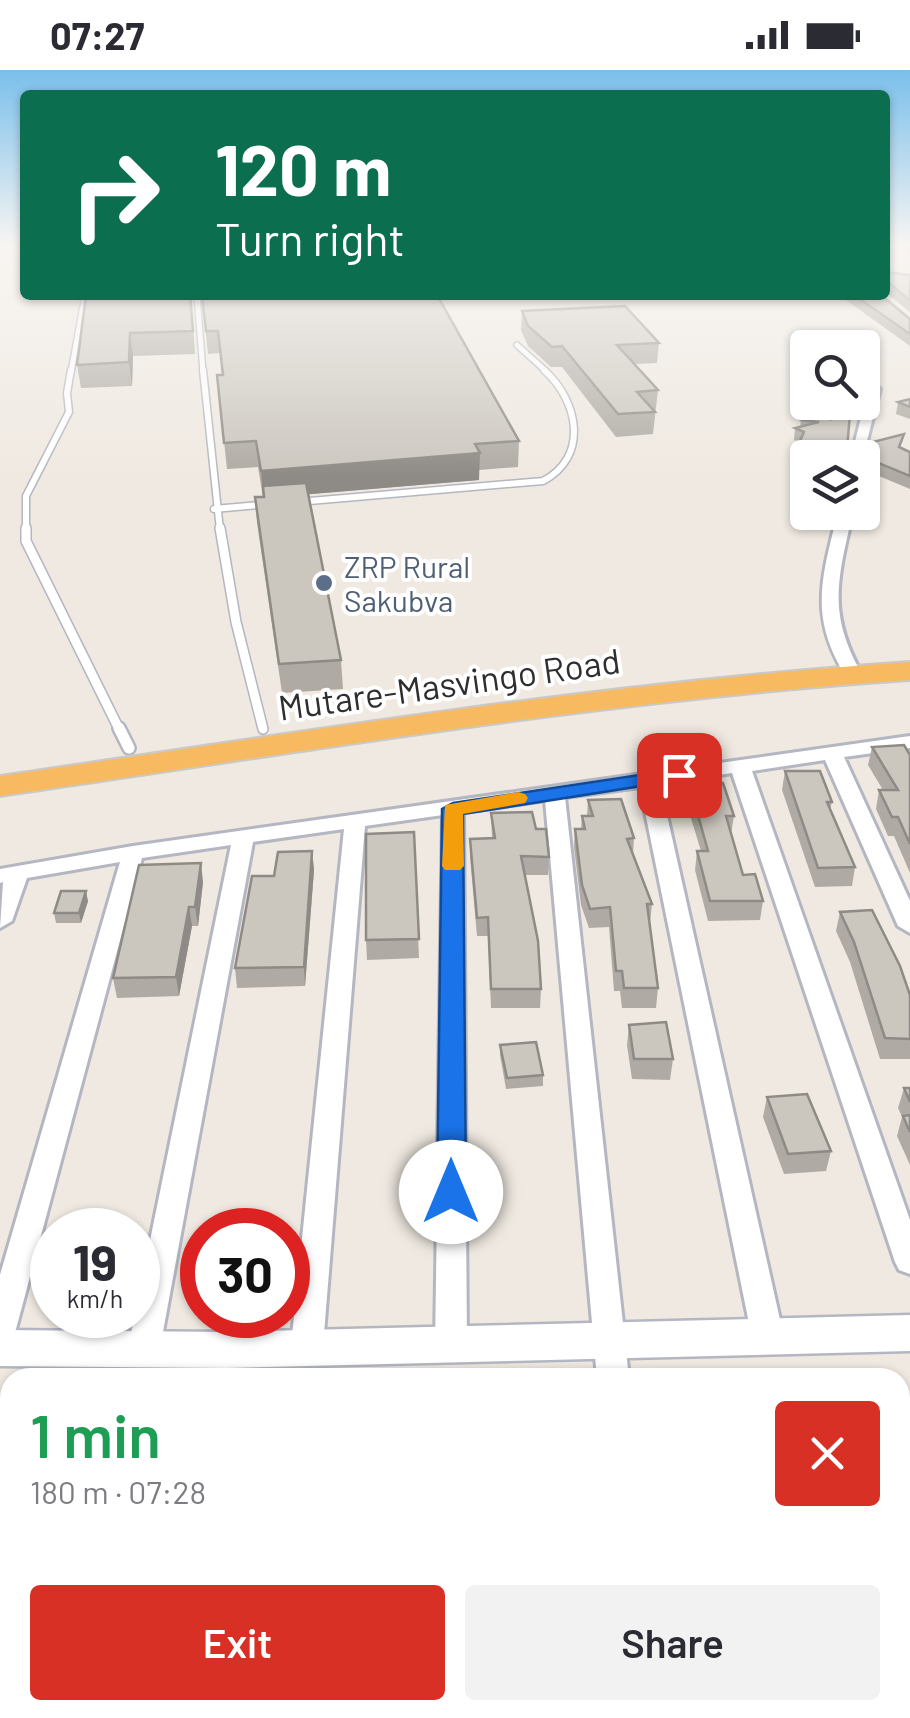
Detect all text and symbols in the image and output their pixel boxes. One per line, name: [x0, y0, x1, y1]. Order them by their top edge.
text: 07:27: [50, 12, 144, 58]
text: 120 m: [215, 126, 391, 210]
icon: right: [50, 130, 180, 260]
text: Turn right: [215, 211, 405, 265]
map controls: [790, 330, 880, 530]
button: search: [790, 330, 880, 420]
button: layers: [790, 440, 880, 530]
place label: ZRP Rural Sakubva: [344, 548, 470, 618]
marker: ZRP Rural Sakubva: [313, 572, 335, 594]
street label: Mutare-Masvingo Road: [275, 638, 623, 728]
pin: [637, 733, 722, 818]
icon: arrive: [652, 748, 707, 803]
position arrow: [399, 1140, 503, 1244]
speed limit sign: 30: [180, 1208, 310, 1338]
text: 19: [73, 1231, 117, 1291]
text: km/h: [67, 1283, 123, 1313]
text: 1 min: [30, 1398, 161, 1470]
button: close: [775, 1401, 880, 1506]
text: 180 m · 07:28: [30, 1472, 206, 1510]
button: Exit: [30, 1585, 445, 1700]
button: Share: [465, 1585, 880, 1700]

